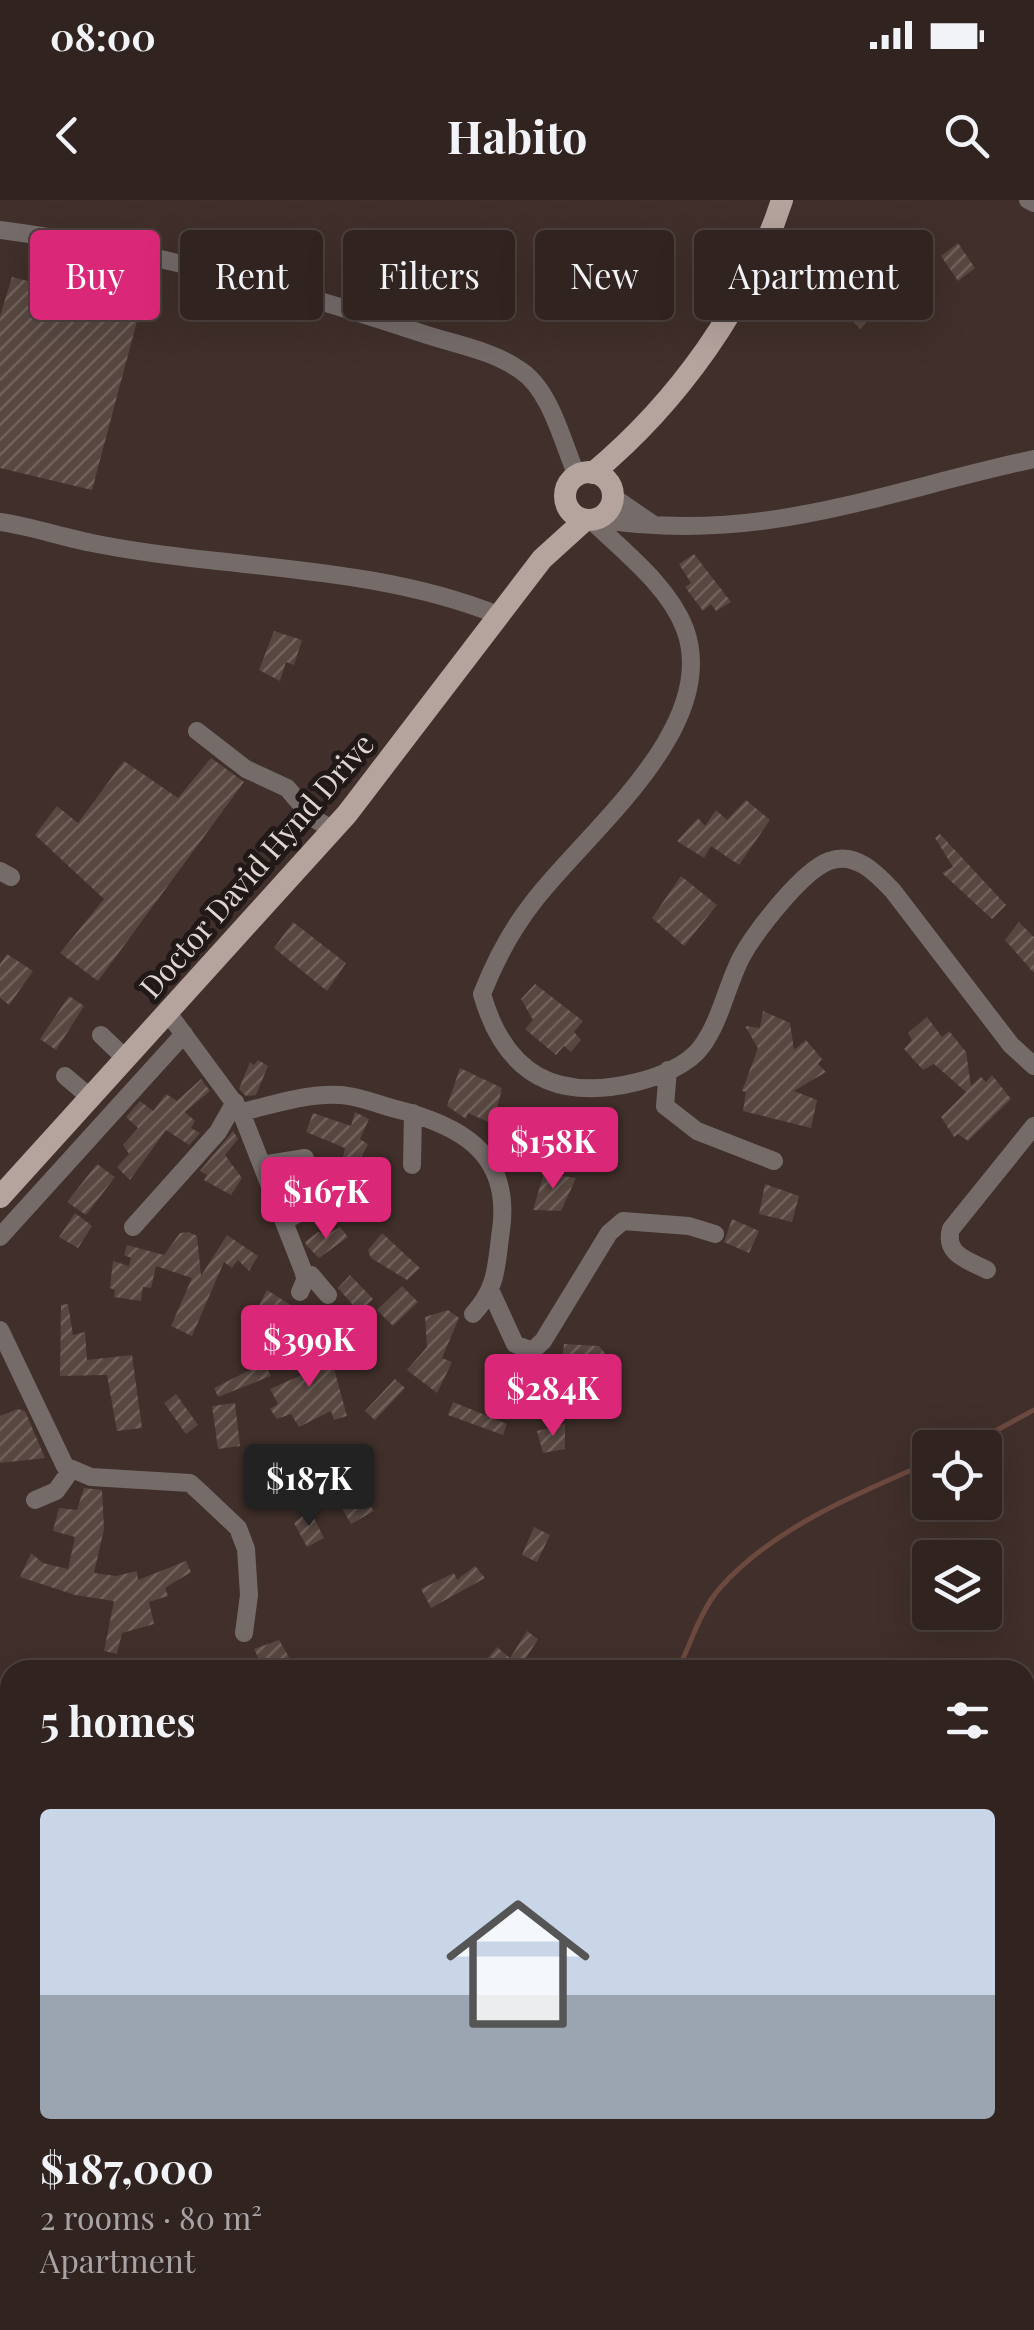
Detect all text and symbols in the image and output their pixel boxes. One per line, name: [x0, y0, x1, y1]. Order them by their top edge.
text: 08:00: [50, 10, 156, 61]
text: Habito: [447, 105, 587, 165]
icon: back: [40, 108, 95, 163]
icon: search: [939, 108, 994, 163]
chip: Buy: [30, 230, 160, 320]
chip: Rent: [180, 230, 323, 320]
chip: Filters: [343, 230, 515, 320]
chip: New: [535, 230, 674, 320]
chip: Apartment: [694, 230, 933, 320]
street label: Doctor David Hynd Drive: [130, 724, 382, 1006]
pin: $158K: [483, 1107, 623, 1192]
text: $158K: [510, 1118, 596, 1161]
pin: $167K: [256, 1157, 396, 1242]
text: $167K: [283, 1168, 369, 1211]
pin: $399K: [239, 1305, 379, 1390]
text: $399K: [263, 1316, 355, 1359]
pin: $284K: [483, 1354, 623, 1439]
text: $284K: [507, 1365, 599, 1408]
map controls: [912, 1430, 1002, 1630]
button: locate: [912, 1430, 1002, 1520]
pin: $187K: [239, 1444, 379, 1529]
text: $187K: [266, 1455, 352, 1498]
button: layers: [912, 1540, 1002, 1630]
text: 5 homes: [40, 1692, 196, 1748]
icon: filters: [940, 1693, 995, 1748]
icon: home: [428, 1874, 608, 2054]
text: $187,000: [40, 2139, 214, 2195]
text: 2 rooms · 80 m²: [40, 2195, 262, 2238]
text: Apartment: [40, 2238, 195, 2281]

